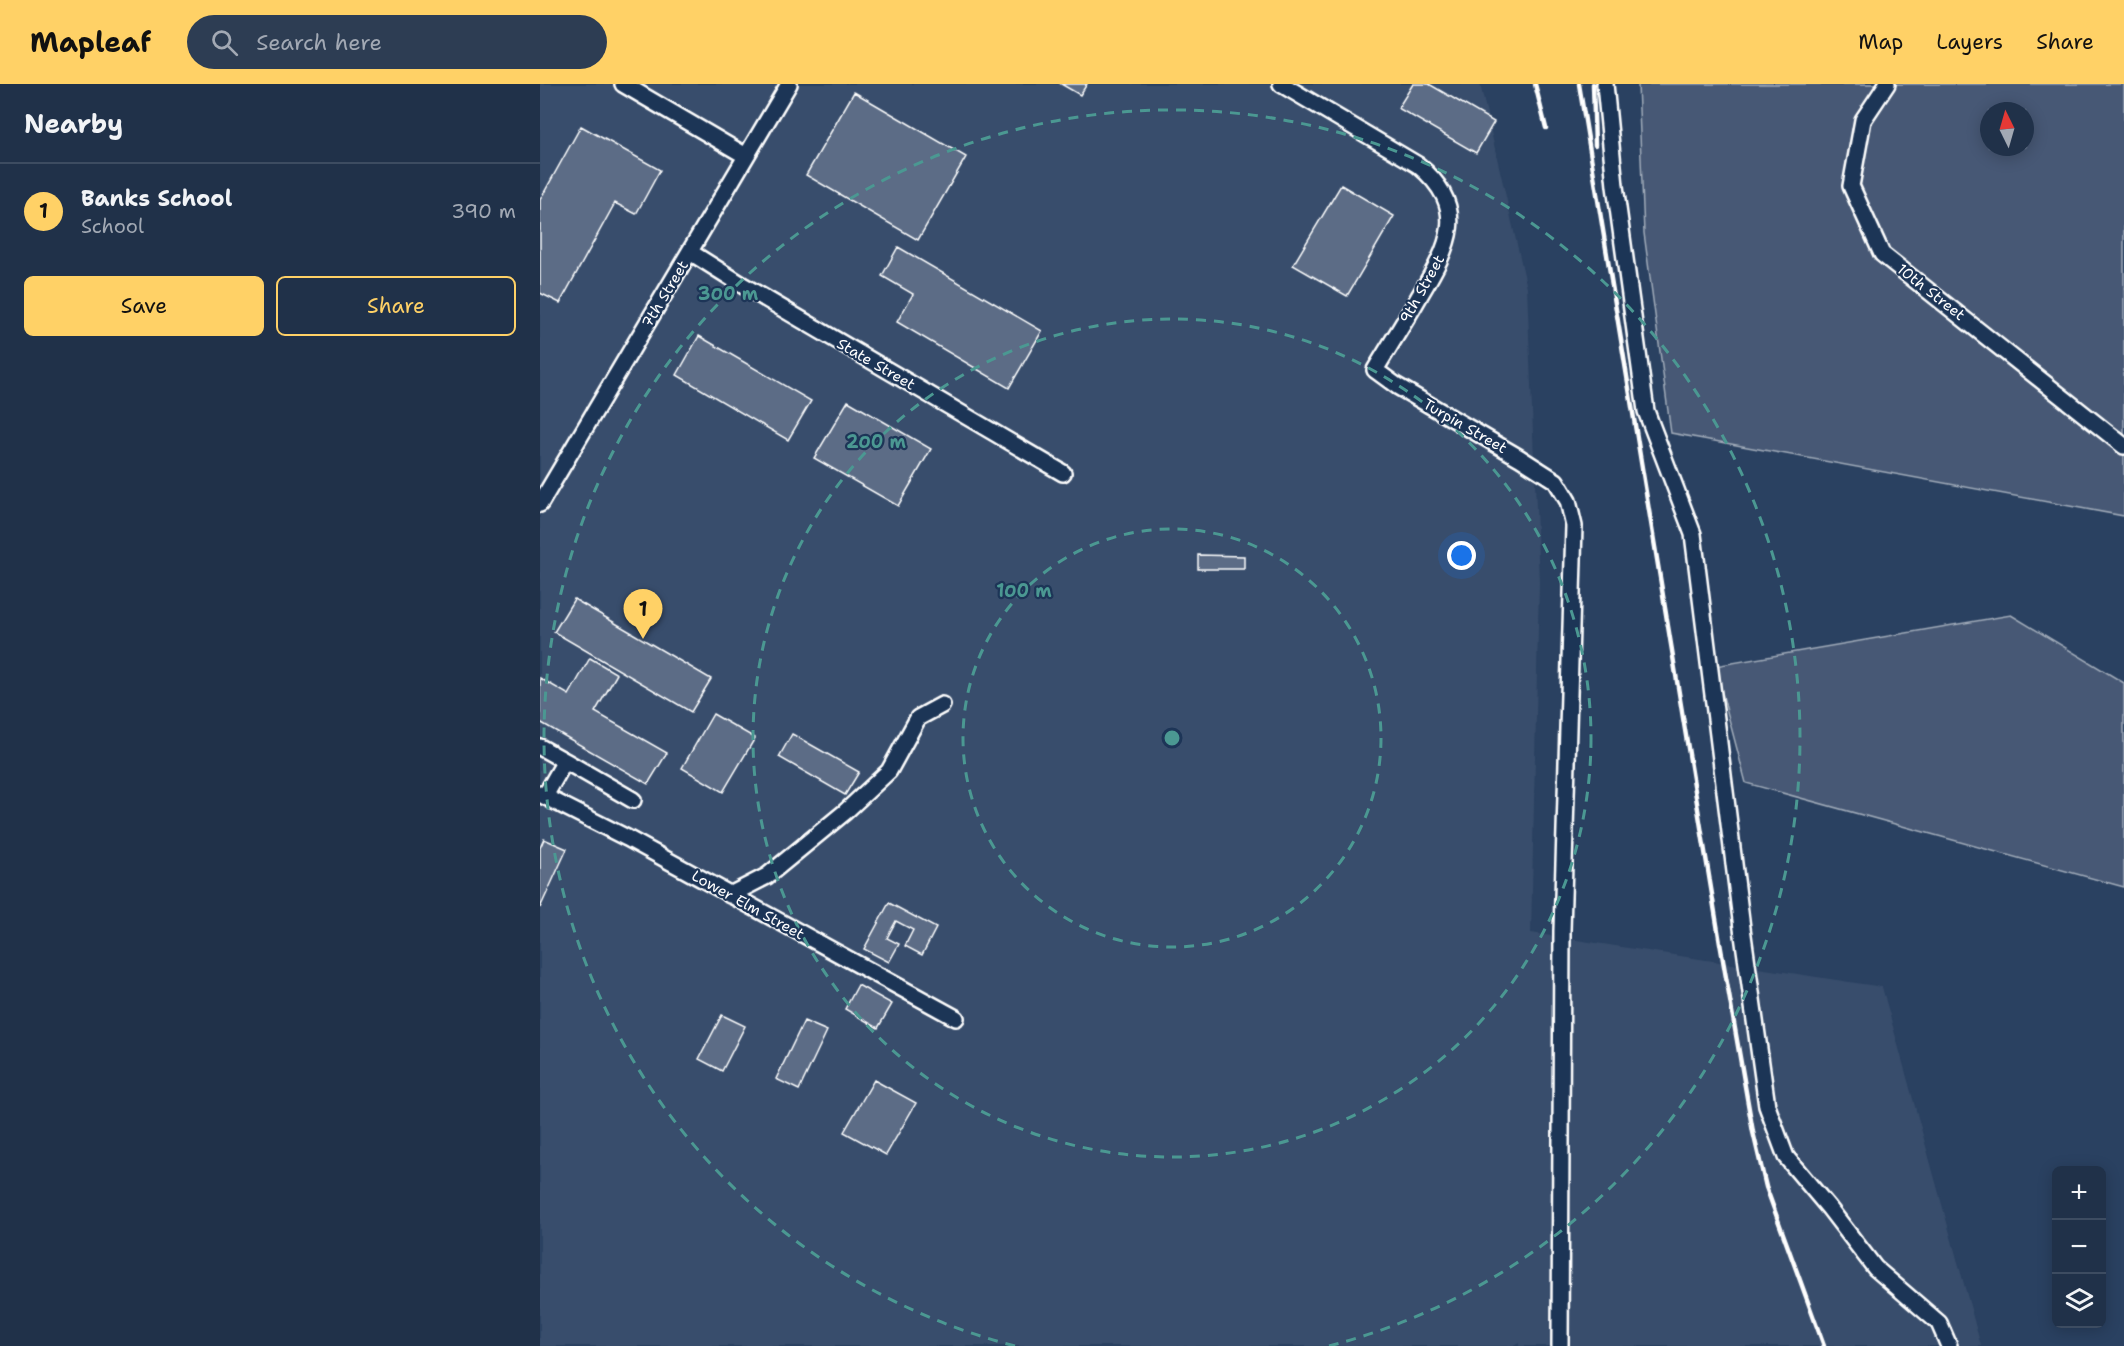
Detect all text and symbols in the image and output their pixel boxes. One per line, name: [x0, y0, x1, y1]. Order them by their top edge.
search box: [187, 15, 607, 69]
text: Mapleaf: [30, 23, 151, 61]
icon: search: [208, 26, 241, 59]
text: Search here: [256, 28, 382, 57]
text: Map: [1858, 28, 1903, 56]
text: Layers: [1936, 28, 2003, 56]
text: Share: [2036, 28, 2094, 56]
north arrow: [1980, 102, 2034, 156]
text: Nearby: [24, 106, 123, 141]
text: Banks School: [81, 184, 232, 213]
text: 1: [39, 198, 48, 224]
text: 390 m: [451, 198, 516, 224]
text: School: [81, 213, 144, 239]
street label: 9th Street: [1395, 251, 1449, 327]
street label: 7th Street: [637, 257, 693, 331]
street label: 10th Street: [1893, 259, 1969, 325]
button: Save: [24, 276, 264, 336]
button: Share: [276, 276, 516, 336]
text: 300 m: [698, 282, 759, 306]
street label: State Street: [833, 333, 919, 395]
street label: Turpin Street: [1419, 394, 1511, 458]
text: 200 m: [846, 430, 907, 454]
your location: [1447, 541, 1476, 570]
text: 100 m: [996, 579, 1052, 603]
pin: 1: [624, 590, 662, 639]
centre of rings: [1162, 728, 1182, 748]
street label: Lower Elm Street: [688, 866, 808, 944]
map controls: [2052, 1166, 2106, 1328]
button: +: [2052, 1166, 2106, 1220]
button: −: [2052, 1220, 2106, 1274]
button: layers: [2052, 1274, 2106, 1328]

